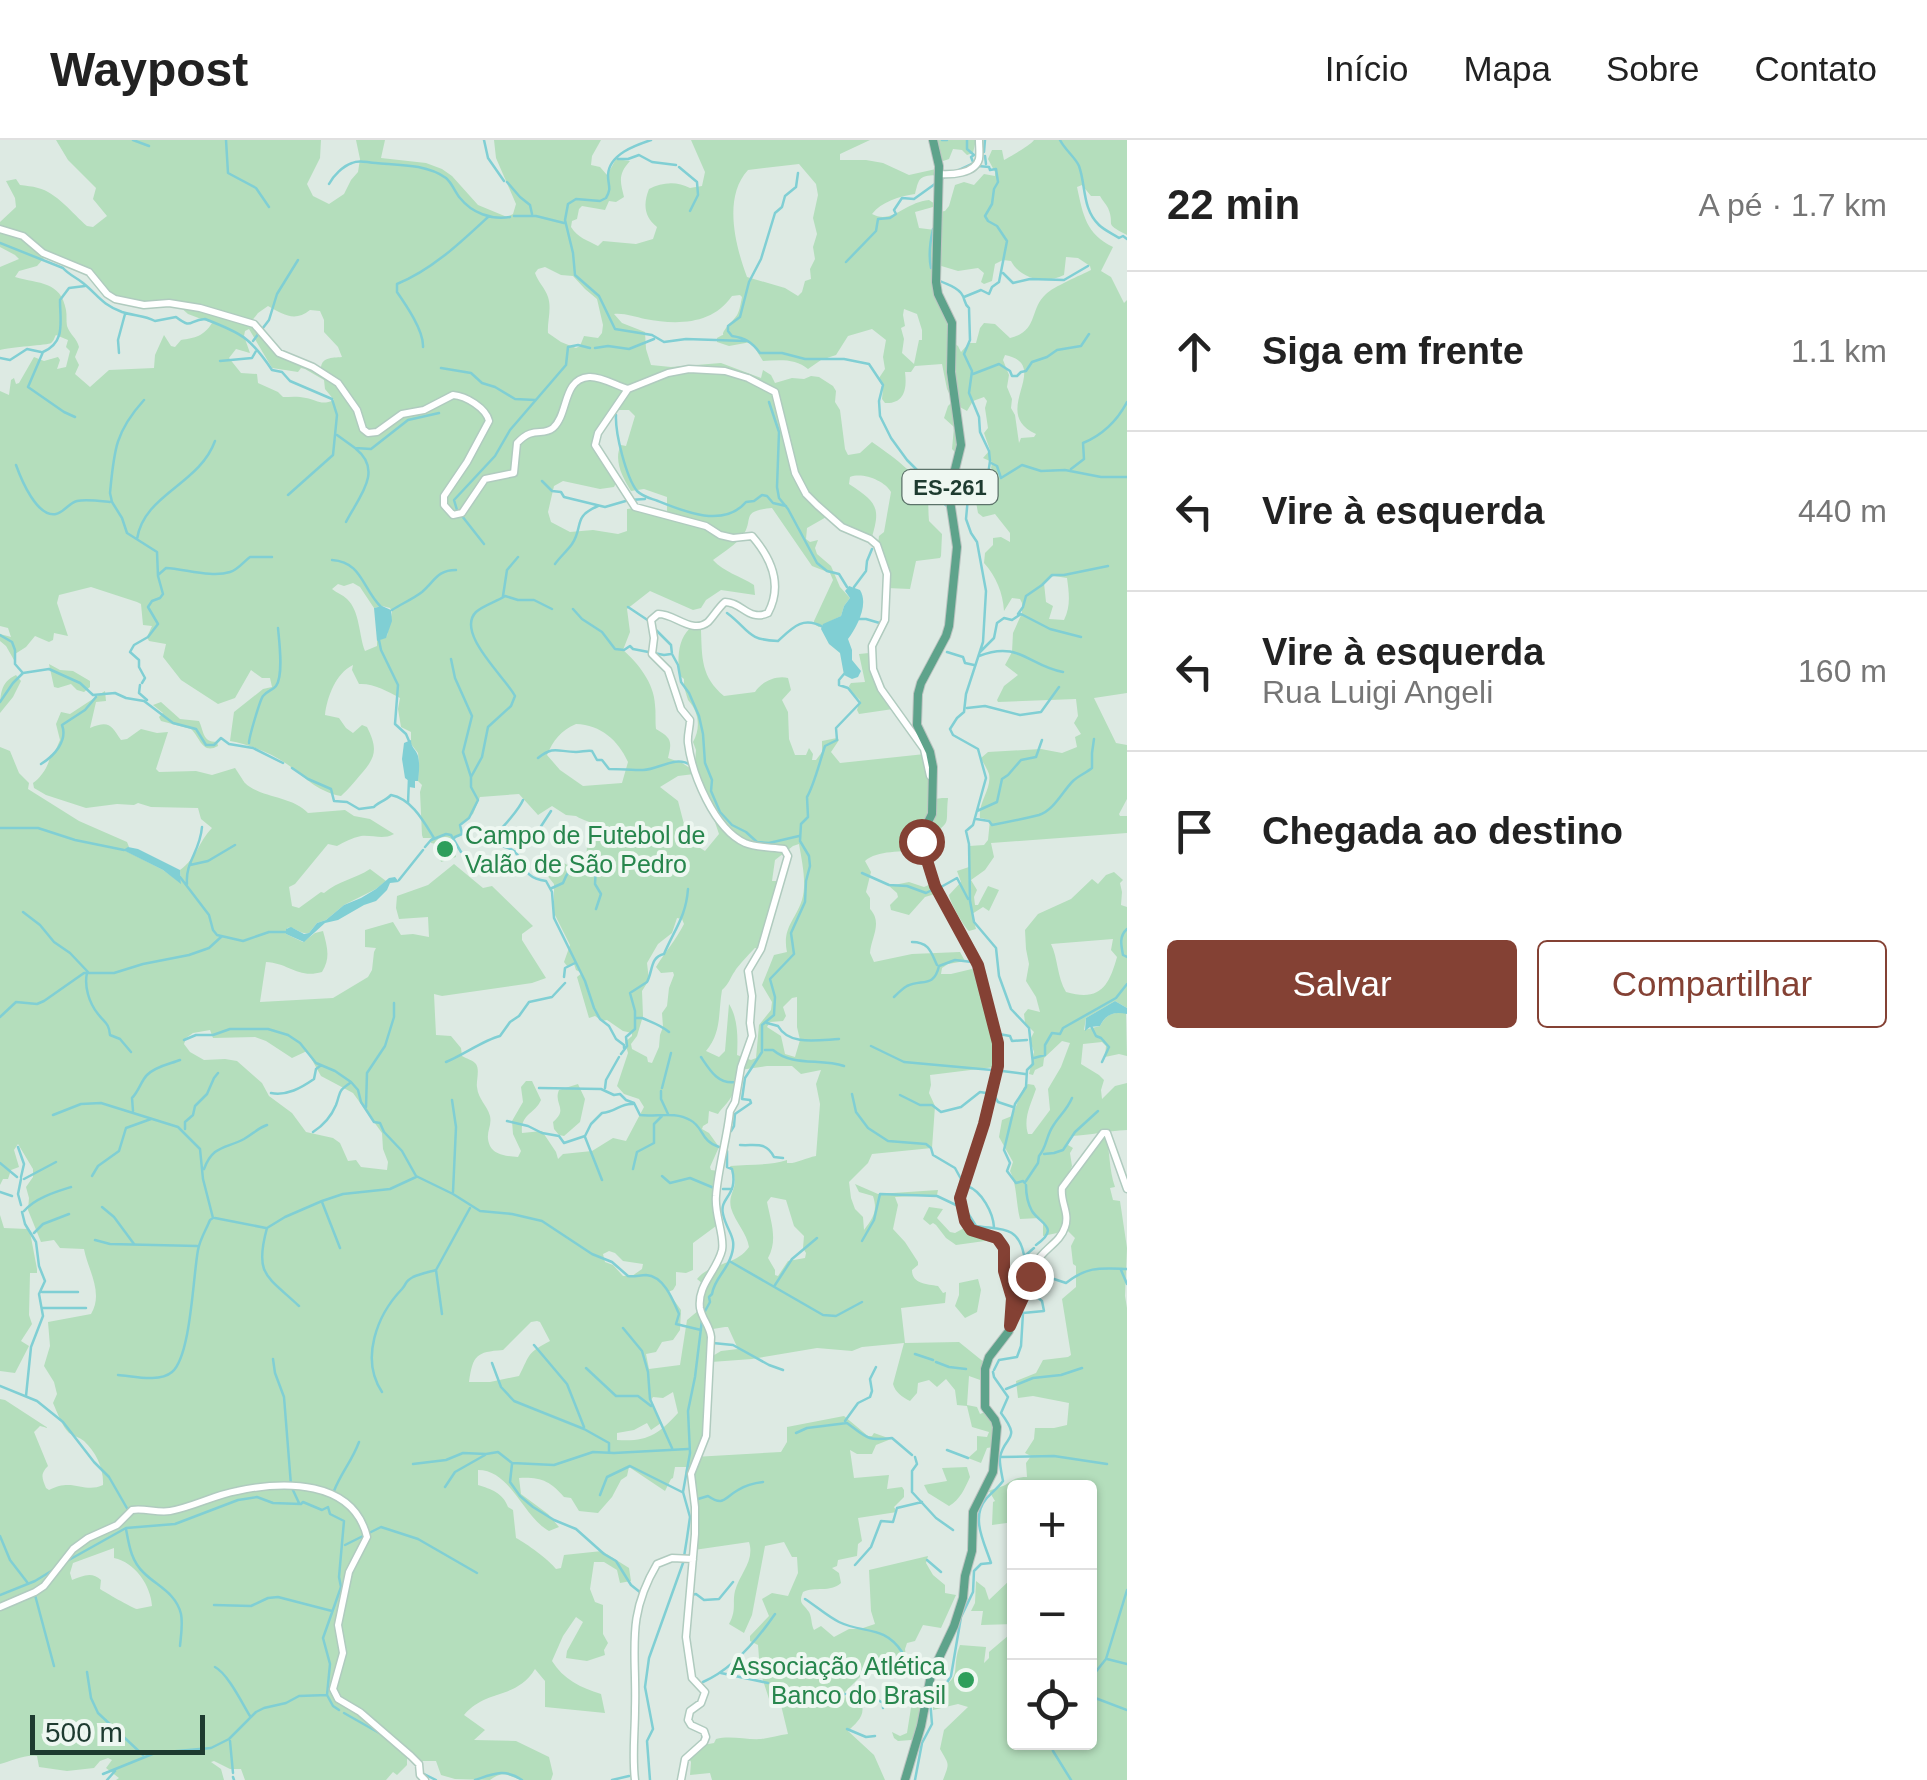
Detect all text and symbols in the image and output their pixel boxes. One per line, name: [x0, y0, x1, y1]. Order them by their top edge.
text: Waypost: [50, 43, 248, 96]
text: Início: [1325, 49, 1408, 88]
text: Mapa: [1463, 49, 1551, 88]
text: Sobre: [1606, 49, 1699, 88]
text: Contato: [1754, 49, 1877, 88]
text: 22 min: [1167, 181, 1300, 228]
text: A pé · 1.7 km: [1698, 187, 1887, 223]
icon: ahead: [1167, 324, 1222, 379]
text: Siga em frente: [1262, 330, 1524, 372]
text: 1.1 km: [1791, 333, 1887, 369]
road number: ES-261: [902, 470, 998, 504]
icon: left: [1167, 484, 1222, 539]
text: Vire à esquerda: [1262, 490, 1544, 532]
text: 440 m: [1798, 493, 1887, 529]
text: Vire à esquerda: [1262, 631, 1544, 673]
icon: left: [1167, 644, 1222, 699]
text: 160 m: [1798, 653, 1887, 689]
text: Rua Luigi Angeli: [1262, 674, 1493, 710]
icon: arrive: [1167, 804, 1222, 859]
text: Chegada ao destino: [1262, 810, 1623, 852]
route start: [899, 819, 945, 865]
place label: Campo de Futebol de Valão de São Pedro: [465, 821, 705, 878]
marker: Campo de Futebol de Valão de São Pedro: [434, 838, 456, 860]
button: Salvar: [1167, 940, 1517, 1028]
button: Compartilhar: [1537, 940, 1887, 1028]
route end: [1008, 1254, 1054, 1300]
map controls: [1007, 1480, 1097, 1750]
button: +: [1007, 1480, 1097, 1570]
button: −: [1007, 1570, 1097, 1660]
place label: Associação Atlética Banco do Brasil: [731, 1652, 946, 1709]
button: locate: [1007, 1660, 1097, 1750]
marker: Associação Atlética Banco do Brasil: [955, 1669, 977, 1691]
scale bar: [30, 1710, 205, 1754]
text: 500 m: [45, 1717, 123, 1748]

